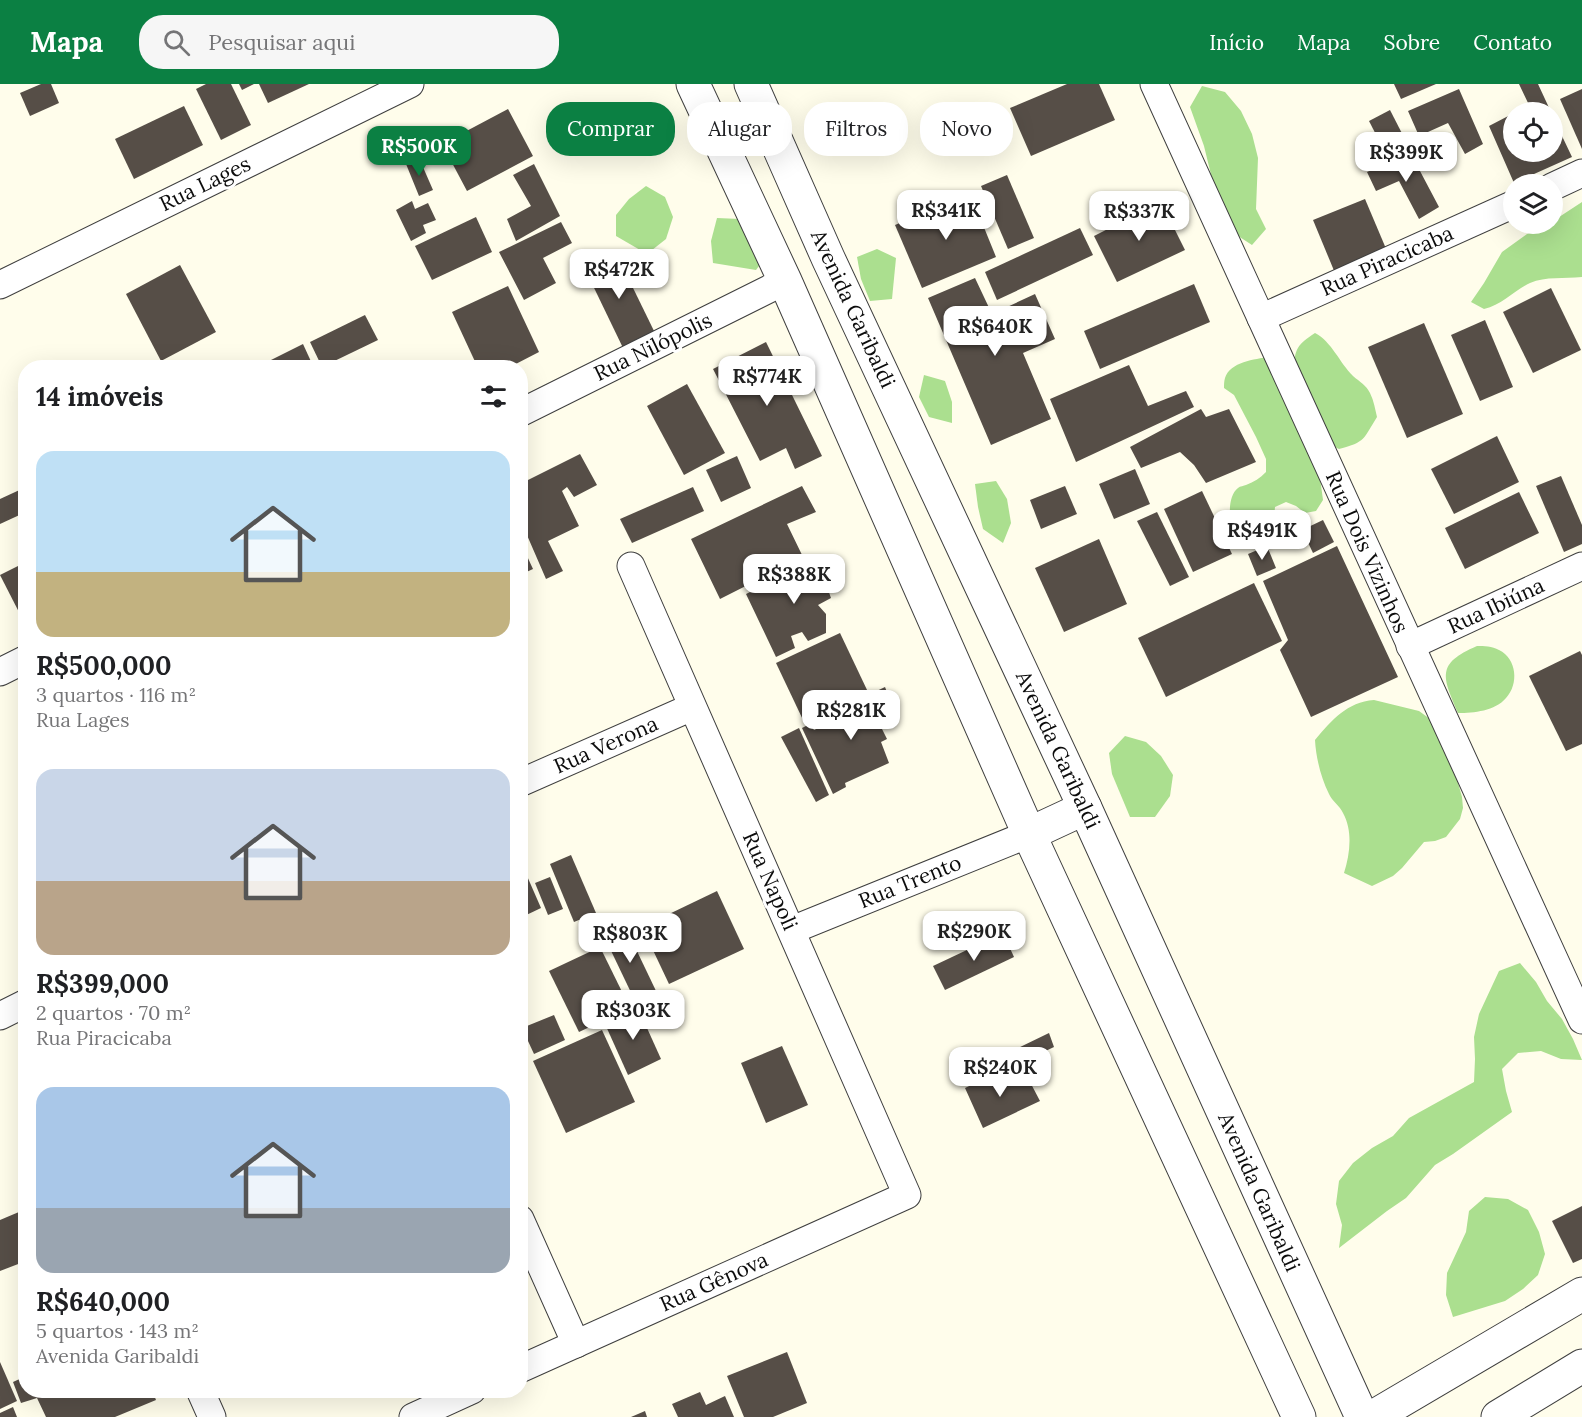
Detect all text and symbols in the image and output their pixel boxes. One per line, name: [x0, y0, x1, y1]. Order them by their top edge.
search box: [139, 15, 559, 69]
text: Mapa: [30, 24, 103, 60]
icon: search: [160, 26, 193, 59]
text: Pesquisar aqui: [208, 28, 355, 56]
text: Início: [1209, 29, 1264, 56]
text: Mapa: [1297, 29, 1351, 56]
text: Sobre: [1384, 29, 1440, 56]
text: Contato: [1473, 29, 1552, 56]
chip: Comprar: [546, 102, 675, 156]
chip: Alugar: [687, 102, 792, 156]
chip: Filtros: [804, 102, 908, 156]
chip: Novo: [920, 102, 1013, 156]
map controls: [1503, 102, 1563, 234]
button: locate: [1503, 102, 1563, 162]
pin: R$500K: [370, 126, 468, 177]
pin: R$399K: [1357, 132, 1455, 183]
text: R$500K: [381, 133, 457, 158]
text: R$399K: [1369, 139, 1443, 164]
street label: Rua Lages: [155, 150, 255, 217]
button: layers: [1503, 174, 1563, 234]
pin: R$341K: [897, 190, 995, 241]
pin: R$337K: [1090, 191, 1188, 242]
text: R$341K: [911, 197, 981, 222]
text: R$337K: [1103, 198, 1175, 223]
street label: Rua Piracicaba: [1316, 219, 1458, 302]
street label: Avenida Garibaldi: [805, 225, 902, 392]
pin: R$472K: [570, 249, 668, 300]
text: R$472K: [584, 256, 654, 281]
street label: Rua Nilópolis: [589, 306, 716, 387]
pin: R$640K: [946, 306, 1044, 357]
text: R$640K: [958, 313, 1032, 338]
pin: R$774K: [718, 356, 816, 407]
text: R$774K: [732, 363, 802, 388]
text: 14 imóveis: [36, 380, 163, 413]
icon: filters: [477, 380, 510, 413]
street label: Rua Dois Vizinhos: [1320, 467, 1415, 637]
icon: home: [219, 490, 327, 598]
pin: R$491K: [1213, 510, 1311, 561]
text: R$491K: [1227, 517, 1297, 542]
pin: R$388K: [745, 554, 843, 605]
text: R$388K: [757, 561, 831, 586]
street label: Rua Ibiúna: [1443, 571, 1548, 640]
text: R$500,000: [36, 649, 172, 682]
street label: Avenida Garibaldi: [1010, 666, 1107, 833]
text: 3 quartos · 116 m²: [36, 682, 196, 707]
pin: R$281K: [802, 690, 900, 741]
text: R$281K: [816, 697, 886, 722]
text: Rua Lages: [36, 707, 129, 732]
street label: Rua Verona: [550, 710, 662, 779]
icon: home: [219, 808, 327, 916]
street label: Rua Napoli: [737, 827, 804, 934]
street label: Rua Trento: [854, 849, 965, 914]
pin: R$290K: [925, 911, 1023, 962]
pin: R$803K: [581, 913, 679, 964]
text: R$290K: [937, 918, 1011, 943]
text: R$803K: [592, 920, 668, 945]
text: R$399,000: [36, 967, 169, 1000]
pin: R$303K: [584, 990, 682, 1041]
text: R$303K: [596, 997, 670, 1022]
text: 2 quartos · 70 m²: [36, 1000, 191, 1025]
text: Rua Piracicaba: [36, 1025, 172, 1050]
pin: R$240K: [951, 1047, 1049, 1098]
text: R$240K: [963, 1054, 1037, 1079]
street label: Avenida Garibaldi: [1212, 1107, 1307, 1276]
icon: home: [219, 1126, 327, 1234]
street label: Rua Gênova: [655, 1246, 772, 1317]
text: R$640,000: [36, 1285, 170, 1318]
text: 5 quartos · 143 m²: [36, 1318, 199, 1343]
text: Avenida Garibaldi: [36, 1343, 199, 1368]

